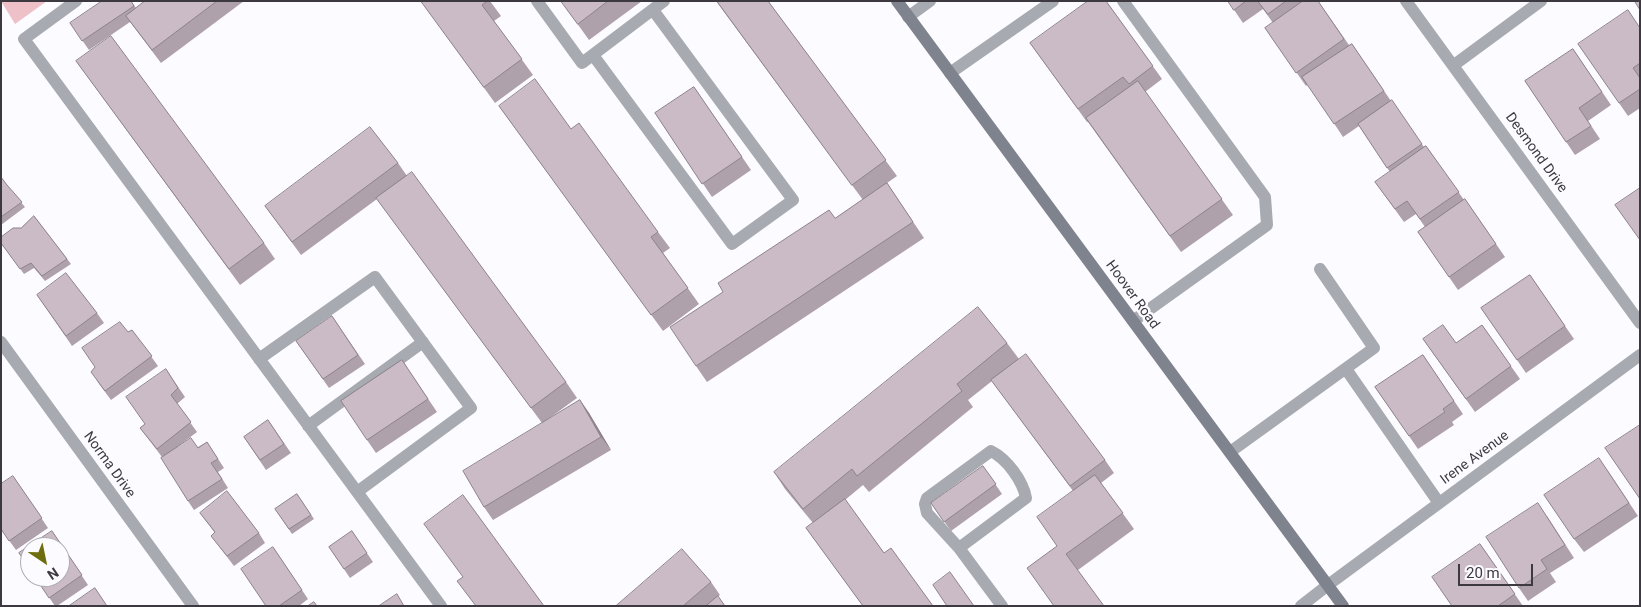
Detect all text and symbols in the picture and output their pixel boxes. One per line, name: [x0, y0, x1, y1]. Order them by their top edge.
street label: Desmond Drive: [1501, 110, 1571, 196]
street label: Hoover Road: [1102, 258, 1162, 332]
street label: Irene Avenue: [1438, 428, 1512, 488]
street label: Norma Drive: [79, 429, 139, 501]
north arrow: [20, 537, 70, 587]
scale bar: [1461, 554, 1536, 586]
text: N: [44, 564, 61, 583]
text: 20 m: [1466, 564, 1500, 582]

